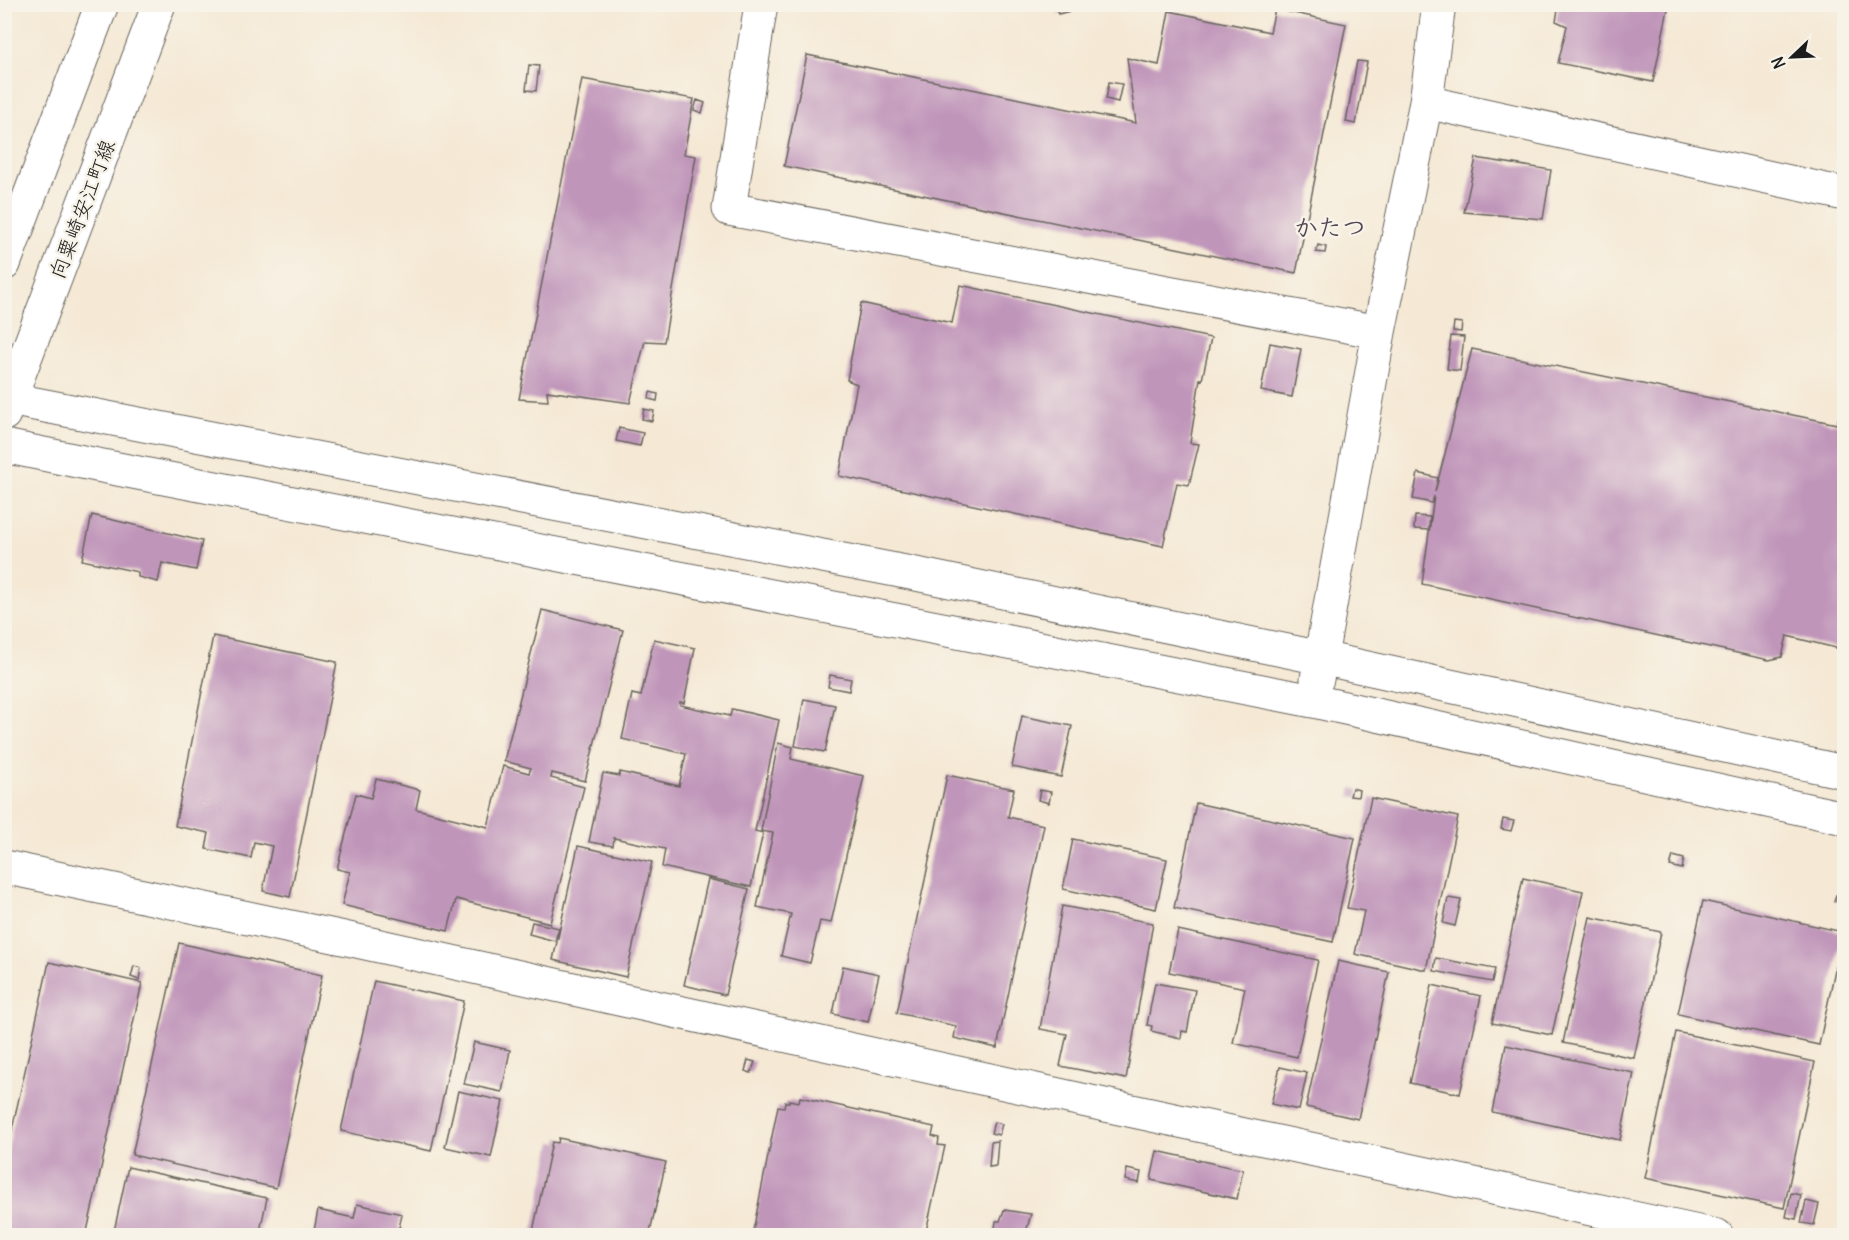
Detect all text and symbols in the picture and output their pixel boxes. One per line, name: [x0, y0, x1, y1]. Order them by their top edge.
north arrow: [1762, 27, 1822, 87]
text: N: [1767, 54, 1790, 72]
street label: 向粟崎安江町線: [43, 136, 121, 282]
district label: かたつ: [1294, 212, 1366, 242]

